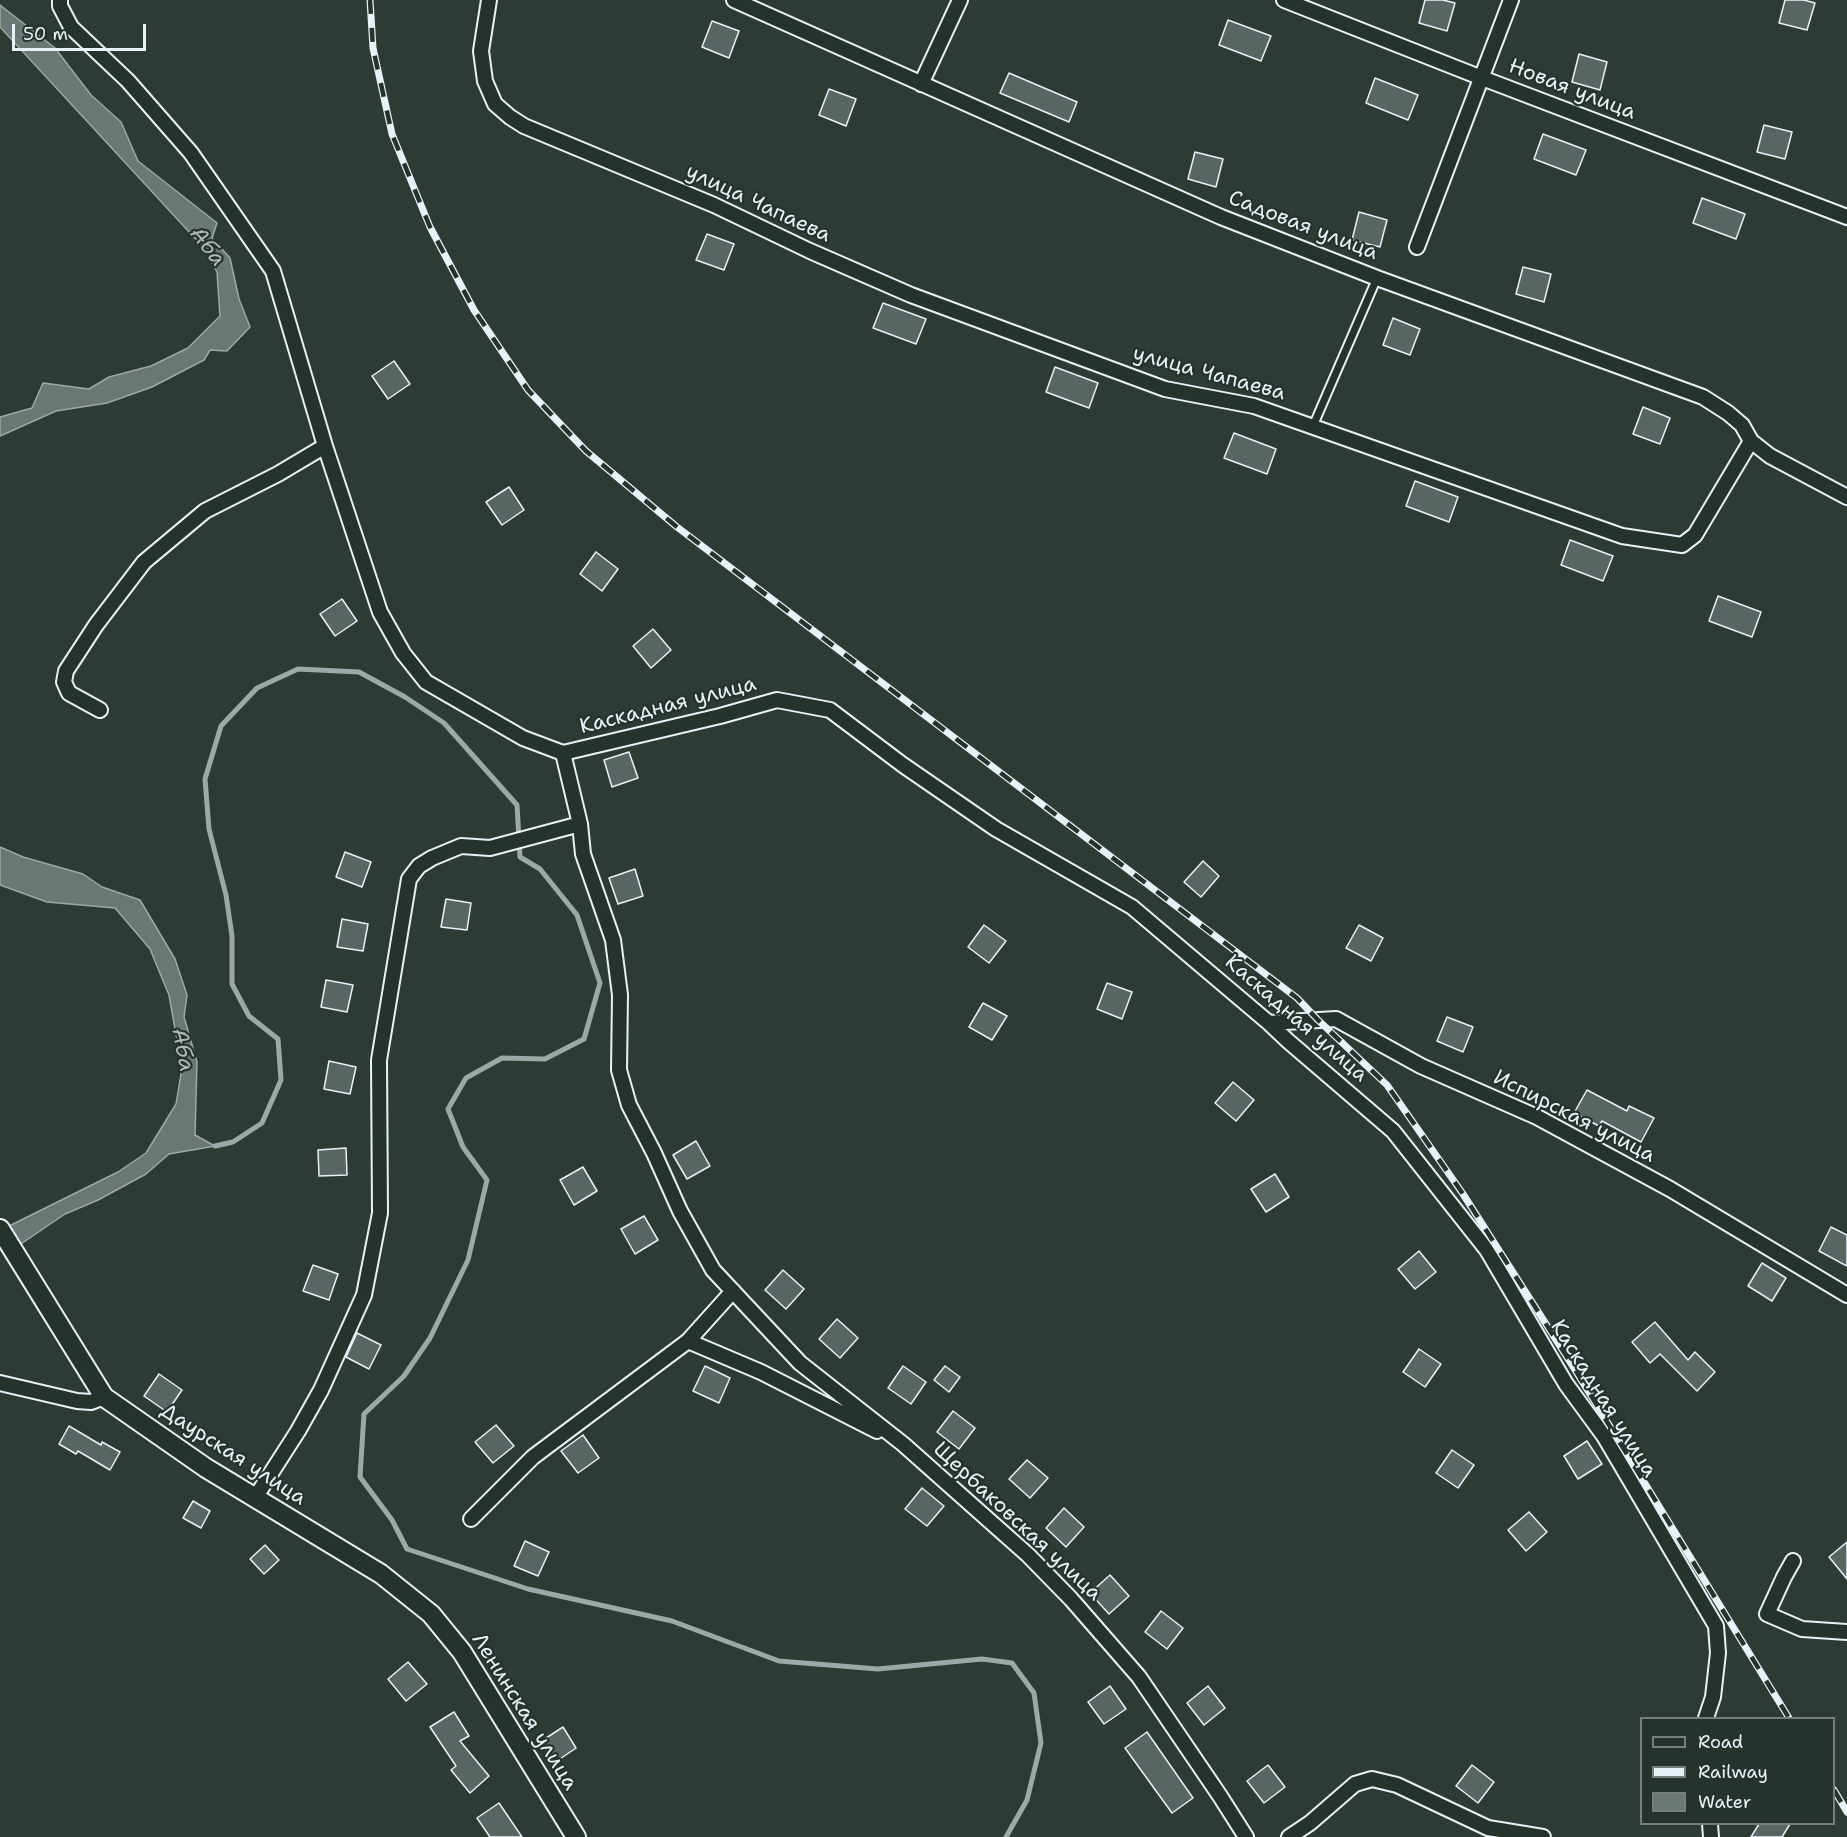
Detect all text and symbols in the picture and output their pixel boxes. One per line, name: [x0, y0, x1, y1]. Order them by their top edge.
scale bar: [15, 12, 148, 50]
text: 50 m: [23, 22, 68, 46]
street label: Новая улица: [1505, 54, 1639, 126]
street label: улица Чапаева: [682, 159, 834, 249]
street label: Садовая улица: [1225, 186, 1381, 266]
water label: Аба: [183, 222, 231, 272]
street label: улица Чапаева: [1130, 342, 1288, 406]
street label: Каскадная улица: [577, 672, 759, 740]
street label: Каскадная улица: [1219, 950, 1373, 1088]
water label: Аба: [165, 1026, 199, 1074]
street label: Испирская улица: [1489, 1065, 1659, 1169]
street label: Каскадная улица: [1544, 1316, 1662, 1482]
street label: Даурская улица: [155, 1399, 311, 1511]
street label: Щербаковская улица: [928, 1437, 1106, 1607]
street label: Ленинская улица: [466, 1629, 582, 1795]
legend: [1640, 1717, 1835, 1825]
text: Road: [1698, 1730, 1743, 1754]
text: Railway: [1698, 1760, 1768, 1784]
text: Water: [1698, 1790, 1751, 1814]

